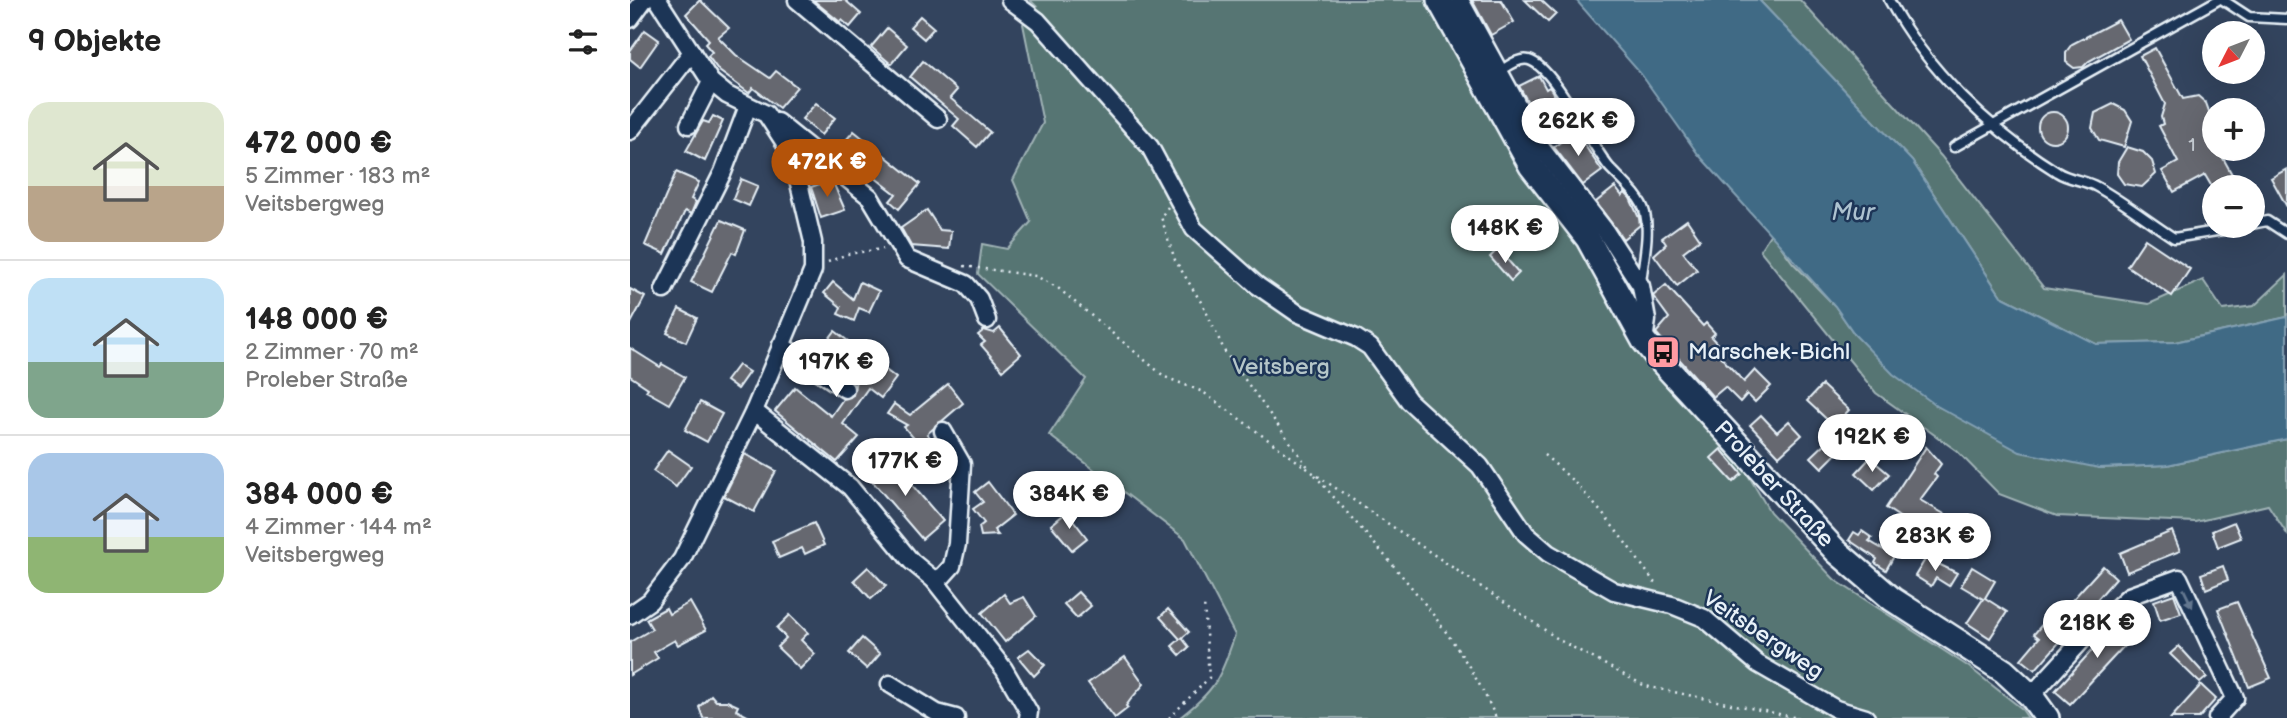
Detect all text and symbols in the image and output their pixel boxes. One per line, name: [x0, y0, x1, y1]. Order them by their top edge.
north arrow: [2202, 21, 2264, 84]
map controls: [2202, 21, 2265, 238]
icon: filters: [564, 23, 602, 61]
text: 9 Objekte: [28, 24, 161, 60]
button: +: [2202, 98, 2265, 161]
pin: 262K €: [1521, 99, 1635, 158]
text: 262K €: [1538, 107, 1618, 135]
text: 472 000 €: [245, 126, 392, 162]
icon: home: [84, 130, 168, 214]
house number: 1: [2188, 134, 2196, 157]
pin: 472K €: [770, 140, 884, 199]
text: 472K €: [787, 148, 867, 176]
text: 5 Zimmer · 183 m²: [245, 162, 430, 190]
button: −: [2202, 175, 2265, 238]
text: Veitsbergweg: [245, 190, 385, 218]
water label: Mur: [1832, 198, 1877, 227]
pin: 148K €: [1448, 205, 1562, 265]
text: 148K €: [1467, 214, 1543, 242]
text: 148 000 €: [245, 302, 388, 338]
icon: home: [84, 306, 168, 390]
bus stop icon: Marschek-Bichl: [1644, 333, 1682, 371]
text: 2 Zimmer · 70 m²: [245, 338, 419, 366]
place label: Marschek-Bichl: [1688, 338, 1850, 366]
pin: 197K €: [779, 340, 893, 399]
text: 197K €: [798, 348, 874, 376]
park label: Veitsberg: [1232, 353, 1330, 381]
text: Proleber Straße: [245, 366, 408, 394]
pin: 192K €: [1815, 414, 1929, 474]
street label: Proleber Straße: [1708, 415, 1840, 553]
text: 192K €: [1834, 423, 1910, 451]
pin: 177K €: [848, 438, 962, 498]
text: 177K €: [868, 447, 942, 475]
pin: 384K €: [1012, 472, 1126, 531]
text: 384 000 €: [245, 477, 393, 513]
text: 384K €: [1029, 480, 1109, 508]
icon: home: [84, 481, 168, 565]
text: 4 Zimmer · 144 m²: [245, 513, 432, 541]
pin: 283K €: [1878, 514, 1992, 573]
text: 283K €: [1895, 522, 1975, 550]
text: Veitsbergweg: [245, 541, 385, 569]
street label: Veitsbergweg: [1697, 584, 1829, 686]
one-way arrow: [2183, 588, 2194, 608]
pin: 218K €: [2040, 600, 2154, 660]
text: 218K €: [2059, 609, 2135, 637]

